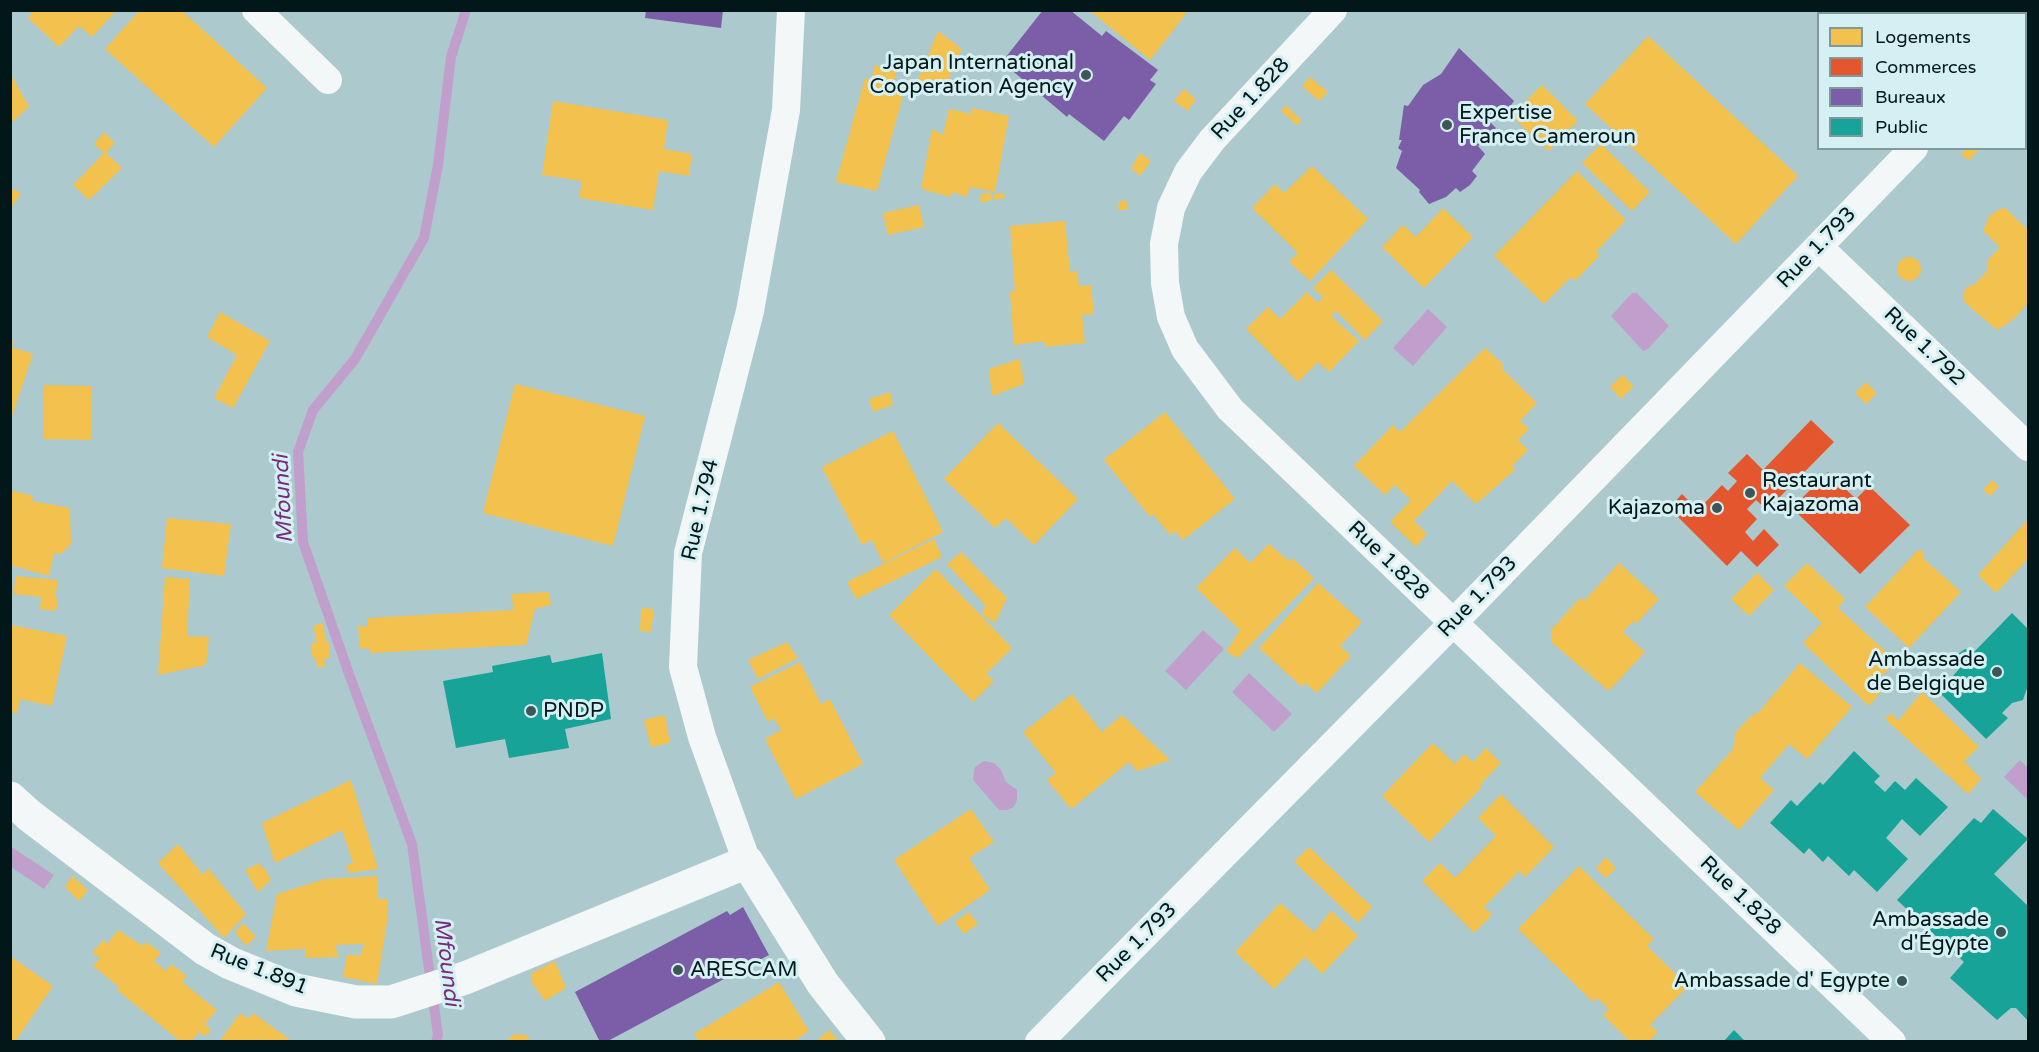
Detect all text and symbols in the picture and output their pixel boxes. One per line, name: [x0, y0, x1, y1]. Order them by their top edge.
legend: [1817, 12, 2027, 150]
text: Logements: [1875, 26, 1971, 48]
place label: Japan International Cooperation Agency: [869, 50, 1074, 100]
street label: Rue 1.828: [1207, 53, 1295, 145]
text: Commerces: [1875, 56, 1976, 78]
marker: Japan International Cooperation Agency: [1079, 68, 1093, 82]
text: Bureaux: [1875, 86, 1946, 108]
place label: Expertise France Cameroun: [1459, 100, 1636, 150]
text: Public: [1875, 116, 1928, 138]
marker: Expertise France Cameroun: [1440, 118, 1454, 132]
street label: Rue 1.793: [1772, 202, 1862, 294]
street label: Rue 1.792: [1878, 302, 1970, 392]
water label: Mfoundi: [269, 454, 299, 544]
street label: Rue 1.794: [677, 457, 725, 563]
place label: Restaurant Kajazoma: [1762, 468, 1872, 518]
marker: Restaurant Kajazoma: [1743, 486, 1757, 500]
place label: Kajazoma: [1608, 495, 1705, 521]
marker: Kajazoma: [1710, 501, 1724, 515]
street label: Rue 1.828: [1342, 516, 1434, 606]
street label: Rue 1.793: [1433, 551, 1523, 643]
place label: Ambassade de Belgique: [1866, 647, 1985, 697]
marker: Ambassade de Belgique: [1990, 665, 2004, 679]
place label: PNDP: [543, 698, 604, 724]
marker: PNDP: [524, 704, 538, 718]
street label: Rue 1.828: [1694, 851, 1786, 941]
street label: Rue 1.793: [1092, 898, 1182, 988]
place label: Ambassade d'Égypte: [1872, 907, 1989, 957]
water label: Mfoundi: [428, 916, 464, 1008]
marker: Ambassade d'Égypte: [1994, 925, 2008, 939]
street label: Rue 1.891: [206, 939, 312, 1001]
place label: ARESCAM: [690, 957, 797, 983]
marker: ARESCAM: [671, 963, 685, 977]
place label: Ambassade d' Egypte: [1674, 968, 1890, 994]
marker: Ambassade d' Egypte: [1895, 974, 1909, 988]

